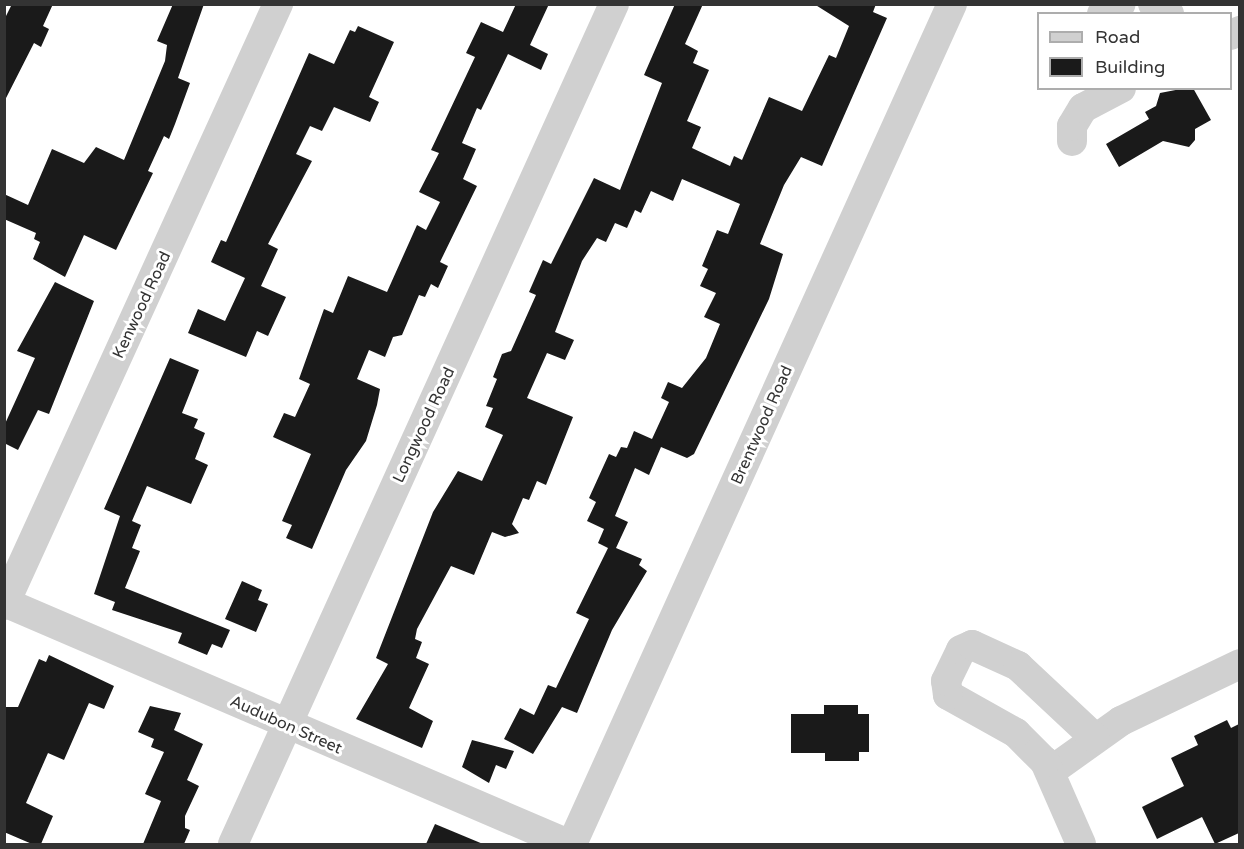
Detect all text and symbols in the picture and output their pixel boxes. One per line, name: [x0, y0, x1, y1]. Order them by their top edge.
legend: [1037, 12, 1232, 90]
text: Road: [1095, 26, 1140, 48]
text: Building: [1095, 56, 1165, 78]
street label: Kenwood Road: [109, 248, 175, 362]
street label: Brentwood Road: [727, 363, 797, 487]
street label: Longwood Road: [389, 364, 459, 486]
street label: Audubon Street: [227, 692, 345, 758]

